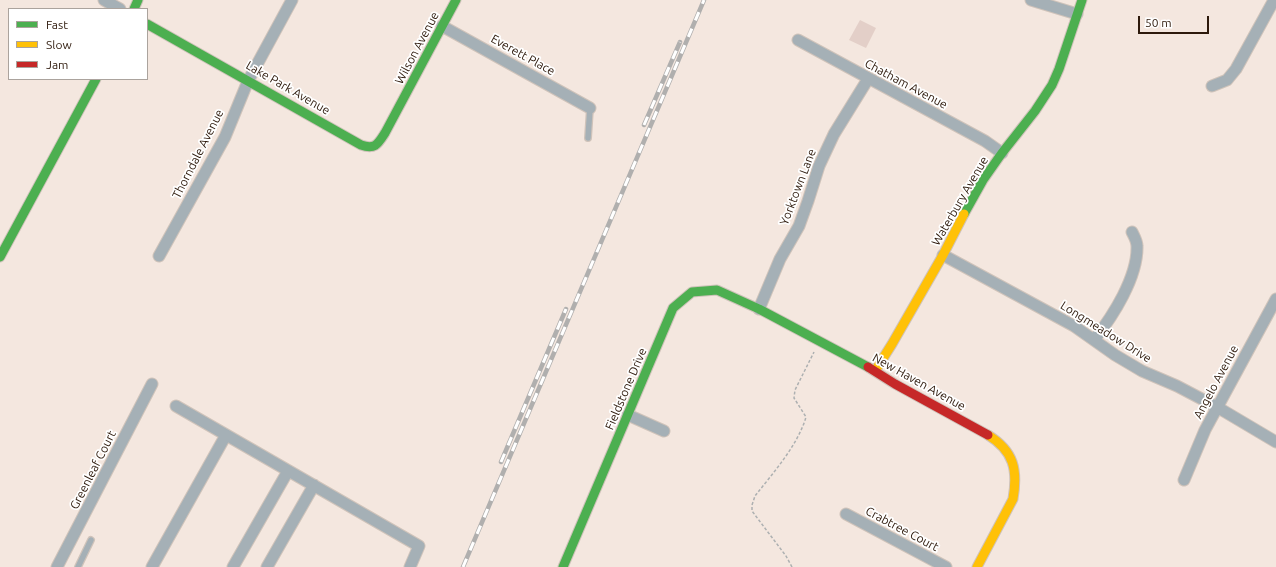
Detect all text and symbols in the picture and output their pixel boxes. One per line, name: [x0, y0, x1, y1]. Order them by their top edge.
legend: [8, 8, 148, 80]
scale bar: [1140, 8, 1211, 34]
street label: Wilson Avenue: [392, 9, 442, 87]
text: 50 m: [1145, 16, 1172, 29]
text: Fast: [46, 18, 68, 31]
street label: Everett Place: [488, 31, 558, 79]
text: Slow: [46, 38, 72, 51]
street label: Chatham Avenue: [862, 56, 950, 112]
text: Jam: [46, 58, 68, 71]
street label: Lake Park Avenue: [243, 58, 333, 118]
street label: Thorndale Avenue: [169, 107, 227, 201]
street label: Yorktown Lane: [777, 147, 819, 227]
street label: Waterbury Avenue: [929, 154, 991, 248]
street label: Longmeadow Drive: [1058, 298, 1154, 366]
street label: Angelo Avenue: [1191, 343, 1241, 421]
street label: Fieldstone Drive: [602, 346, 650, 432]
street label: New Haven Avenue: [870, 350, 968, 414]
street label: Greenleaf Court: [67, 428, 119, 512]
street label: Crabtree Court: [863, 504, 941, 554]

